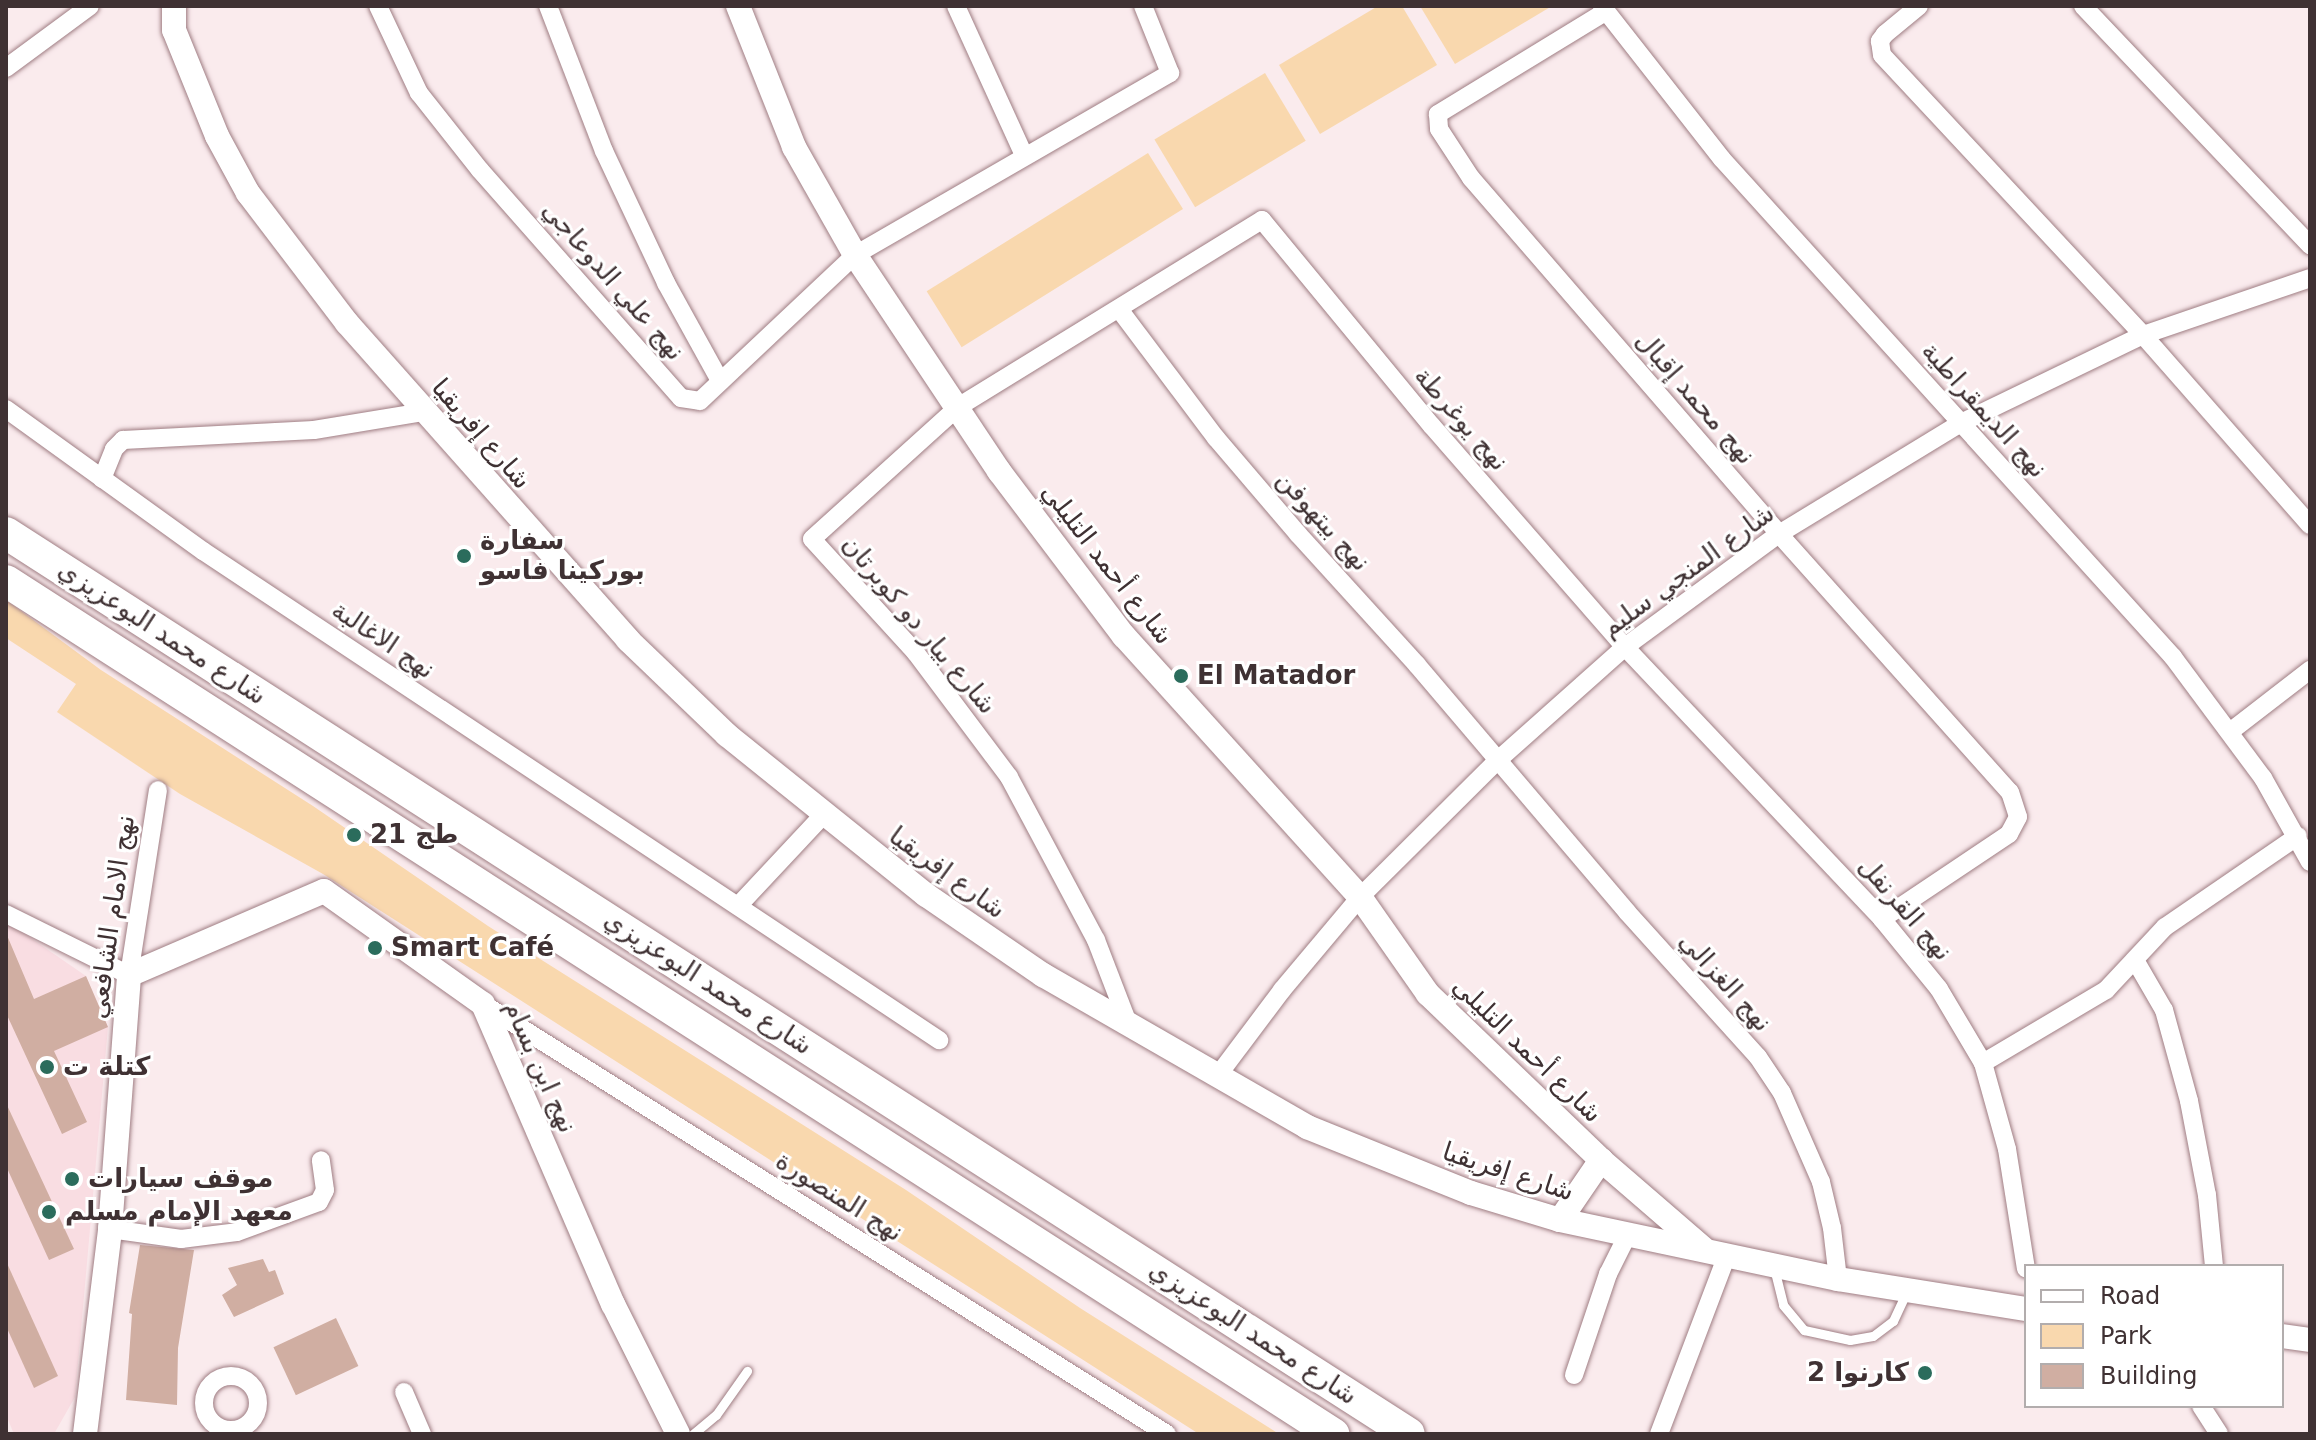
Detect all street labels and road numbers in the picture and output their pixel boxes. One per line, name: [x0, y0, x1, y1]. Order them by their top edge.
street label: نهج علي الدوعاجي: [535, 195, 691, 367]
street label: نهج محمد إقبال: [1629, 325, 1761, 471]
street label: نهج الديمقراطية: [1915, 335, 2053, 485]
street label: نهج يوغرطة: [1407, 361, 1515, 477]
street label: شارع إفريقيا: [425, 372, 537, 496]
street label: نهج بيتهوفن: [1270, 464, 1376, 578]
street label: شارع أحمد التليلي: [1034, 477, 1180, 651]
street label: شارع المنجي سليم: [1595, 498, 1781, 644]
street label: شارع بيار دو كوبرتان: [835, 529, 1003, 721]
street label: شارع محمد البوعزيزي: [52, 554, 272, 712]
street label: نهج الاغالبة: [326, 594, 440, 686]
street label: نهج الامام الشافعي: [82, 813, 142, 1021]
street label: شارع إفريقيا: [883, 820, 1011, 926]
street label: نهج القرنفل: [1852, 851, 1958, 967]
street label: شارع محمد البوعزيزي: [598, 904, 818, 1062]
street label: نهج الغزالي: [1672, 926, 1778, 1038]
street label: شارع أحمد التليلي: [1446, 971, 1608, 1129]
street label: نهج ابن بسام: [497, 996, 583, 1138]
street label: شارع إفريقيا: [1438, 1136, 1578, 1208]
street label: نهج المنصورة: [769, 1145, 909, 1249]
street label: شارع محمد البوعزيزي: [1143, 1254, 1363, 1412]

